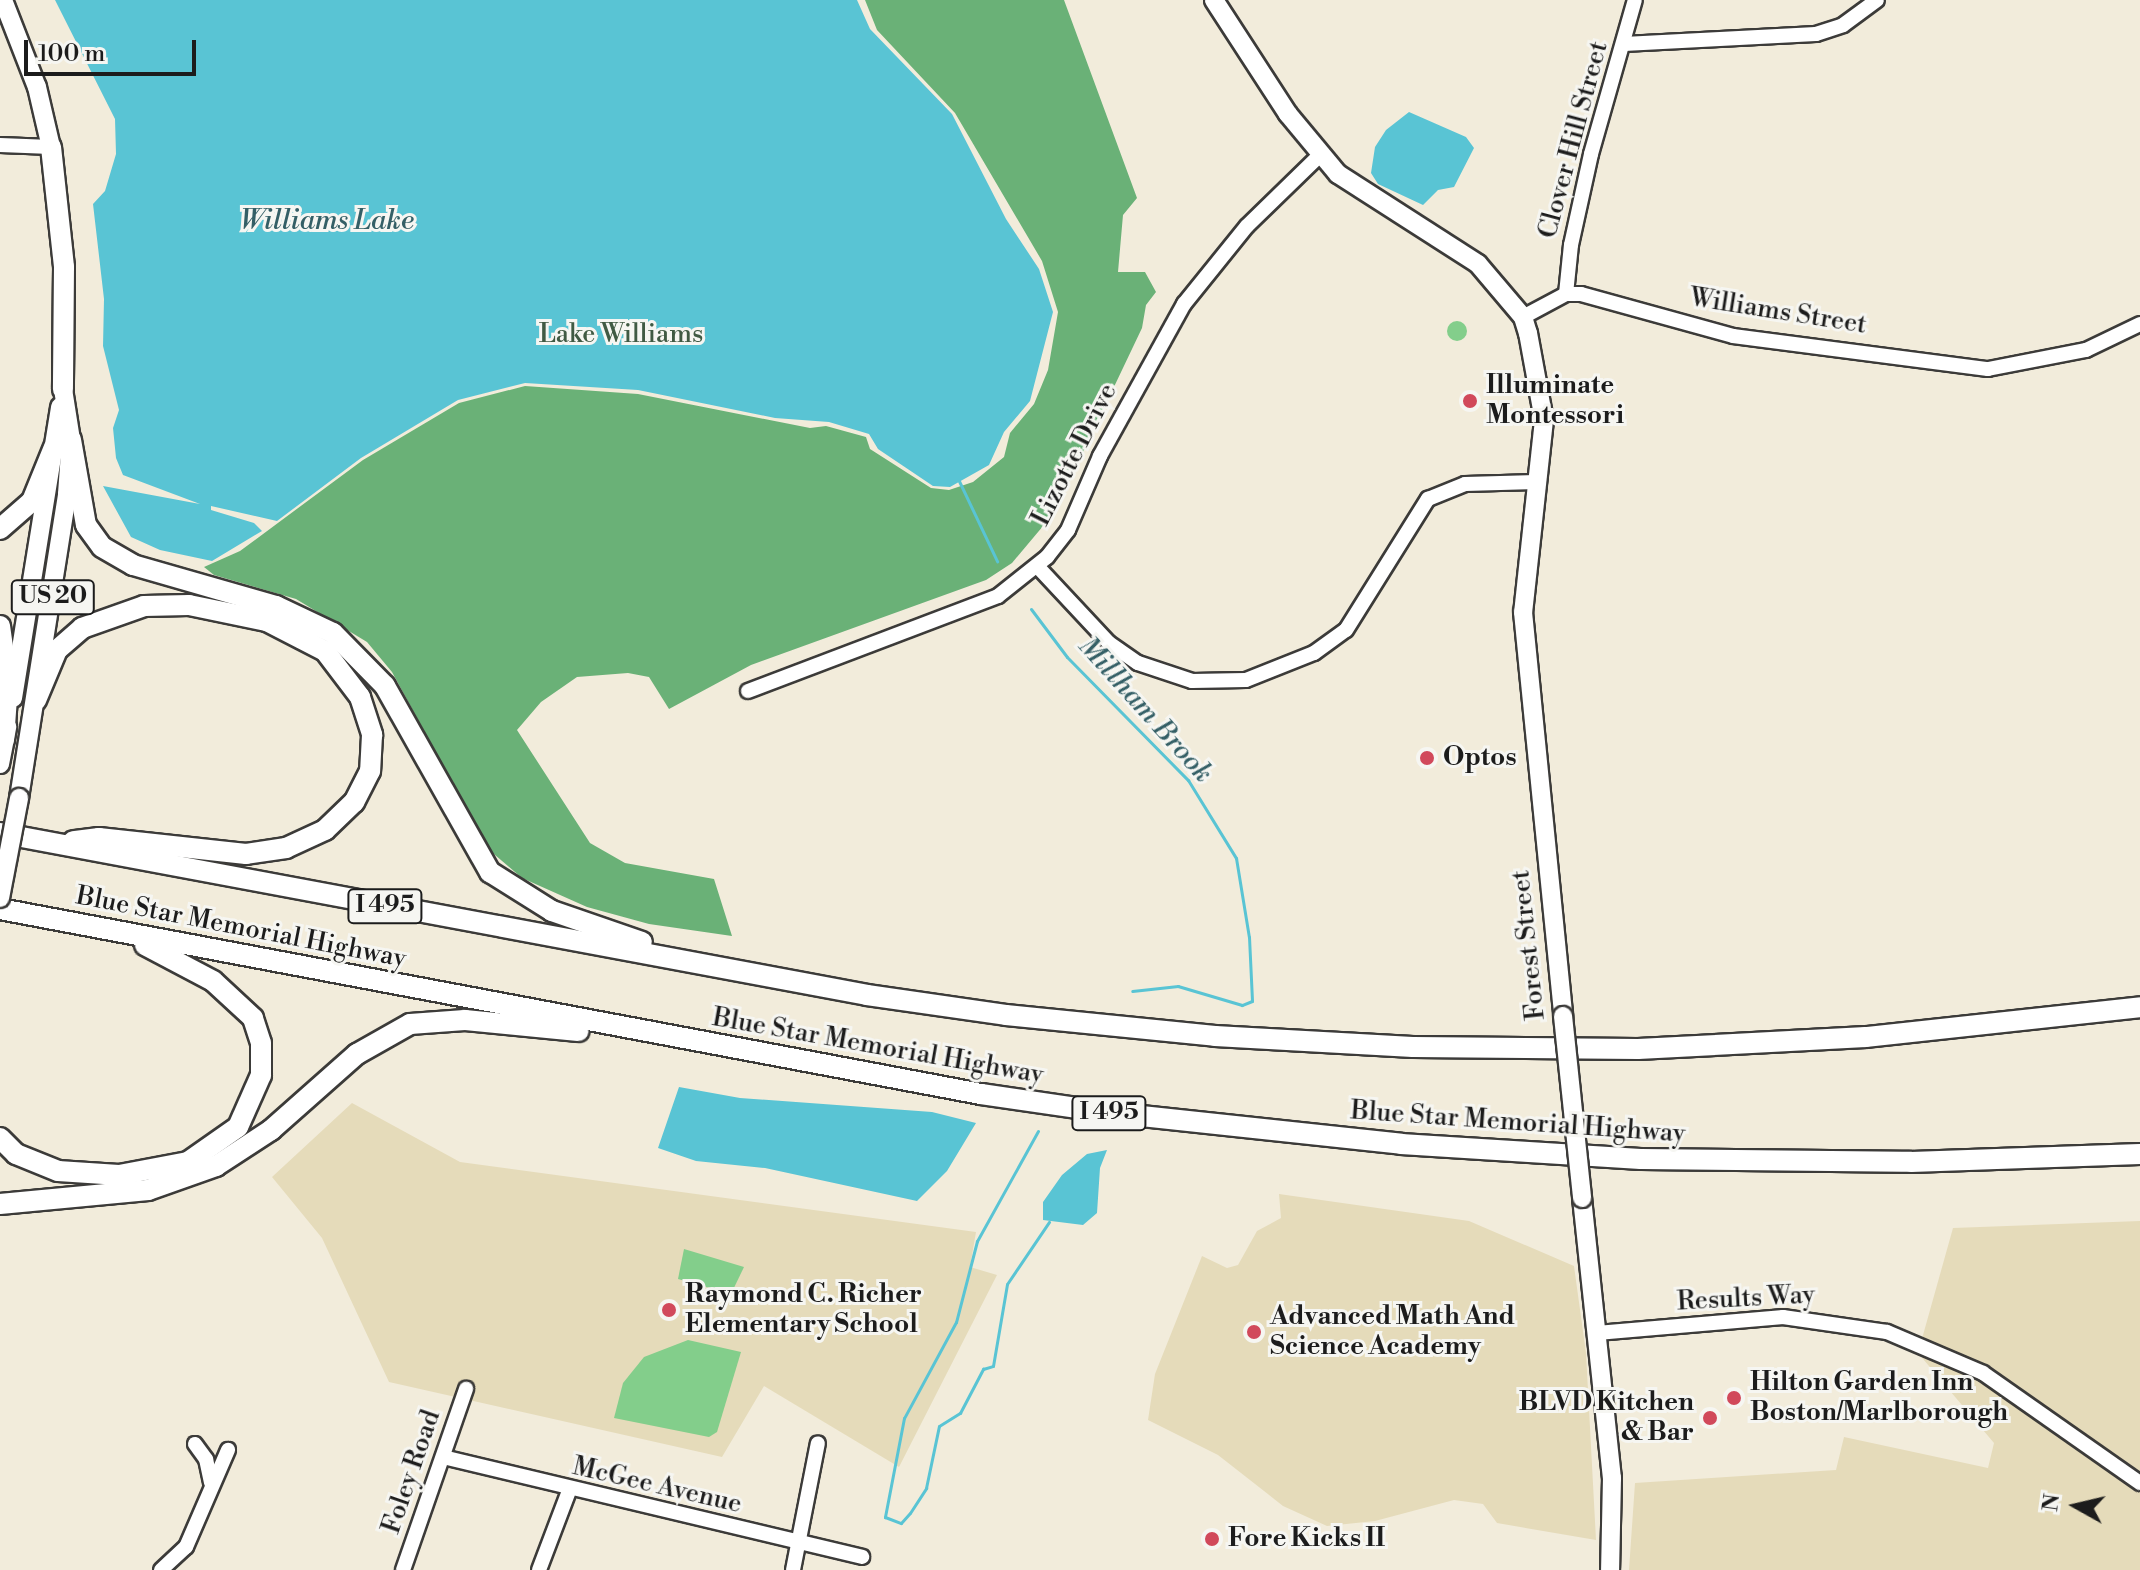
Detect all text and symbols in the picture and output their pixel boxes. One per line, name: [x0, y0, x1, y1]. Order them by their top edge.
scale bar: [28, 24, 200, 74]
street label: Clover Hill Street: [1533, 38, 1615, 242]
text: 100 m: [38, 39, 105, 69]
water label: Williams Lake: [240, 204, 414, 238]
street label: Williams Street: [1687, 283, 1869, 341]
park label: Lake Williams: [539, 319, 703, 351]
place label: Illuminate Montessori: [1486, 370, 1624, 432]
street label: Lizotte Drive: [1026, 379, 1124, 531]
marker: Illuminate Montessori: [1461, 392, 1479, 410]
road number: US 20: [9, 577, 97, 617]
water label: Millham Brook: [1071, 630, 1219, 790]
place label: Optos: [1443, 742, 1517, 774]
marker: Optos: [1418, 749, 1436, 767]
street label: Forest Street: [1506, 868, 1552, 1022]
street label: Blue Star Memorial Highway: [73, 881, 409, 975]
road number: I 495: [347, 886, 423, 926]
street label: Blue Star Memorial Highway: [710, 1003, 1046, 1091]
road number: I 495: [1071, 1093, 1147, 1133]
street label: Blue Star Memorial Highway: [1350, 1096, 1686, 1150]
place label: Raymond C. Richer Elementary School: [685, 1279, 922, 1340]
street label: Results Way: [1676, 1280, 1816, 1318]
marker: Raymond C. Richer Elementary School: [660, 1301, 678, 1319]
place label: Advanced Math And Science Academy: [1270, 1301, 1515, 1362]
marker: Advanced Math And Science Academy: [1245, 1323, 1263, 1341]
place label: Hilton Garden Inn Boston/Marlborough: [1750, 1367, 2008, 1428]
place label: BLVD Kitchen & Bar: [1519, 1387, 1694, 1448]
marker: Hilton Garden Inn Boston/Marlborough: [1725, 1389, 1743, 1407]
street label: Foley Road: [376, 1406, 448, 1538]
marker: BLVD Kitchen & Bar: [1701, 1409, 1719, 1427]
street label: McGee Avenue: [569, 1451, 745, 1521]
north arrow: [2036, 1466, 2116, 1546]
text: N: [2037, 1492, 2066, 1513]
place label: Fore Kicks II: [1228, 1523, 1385, 1555]
marker: Fore Kicks II: [1203, 1530, 1221, 1548]

